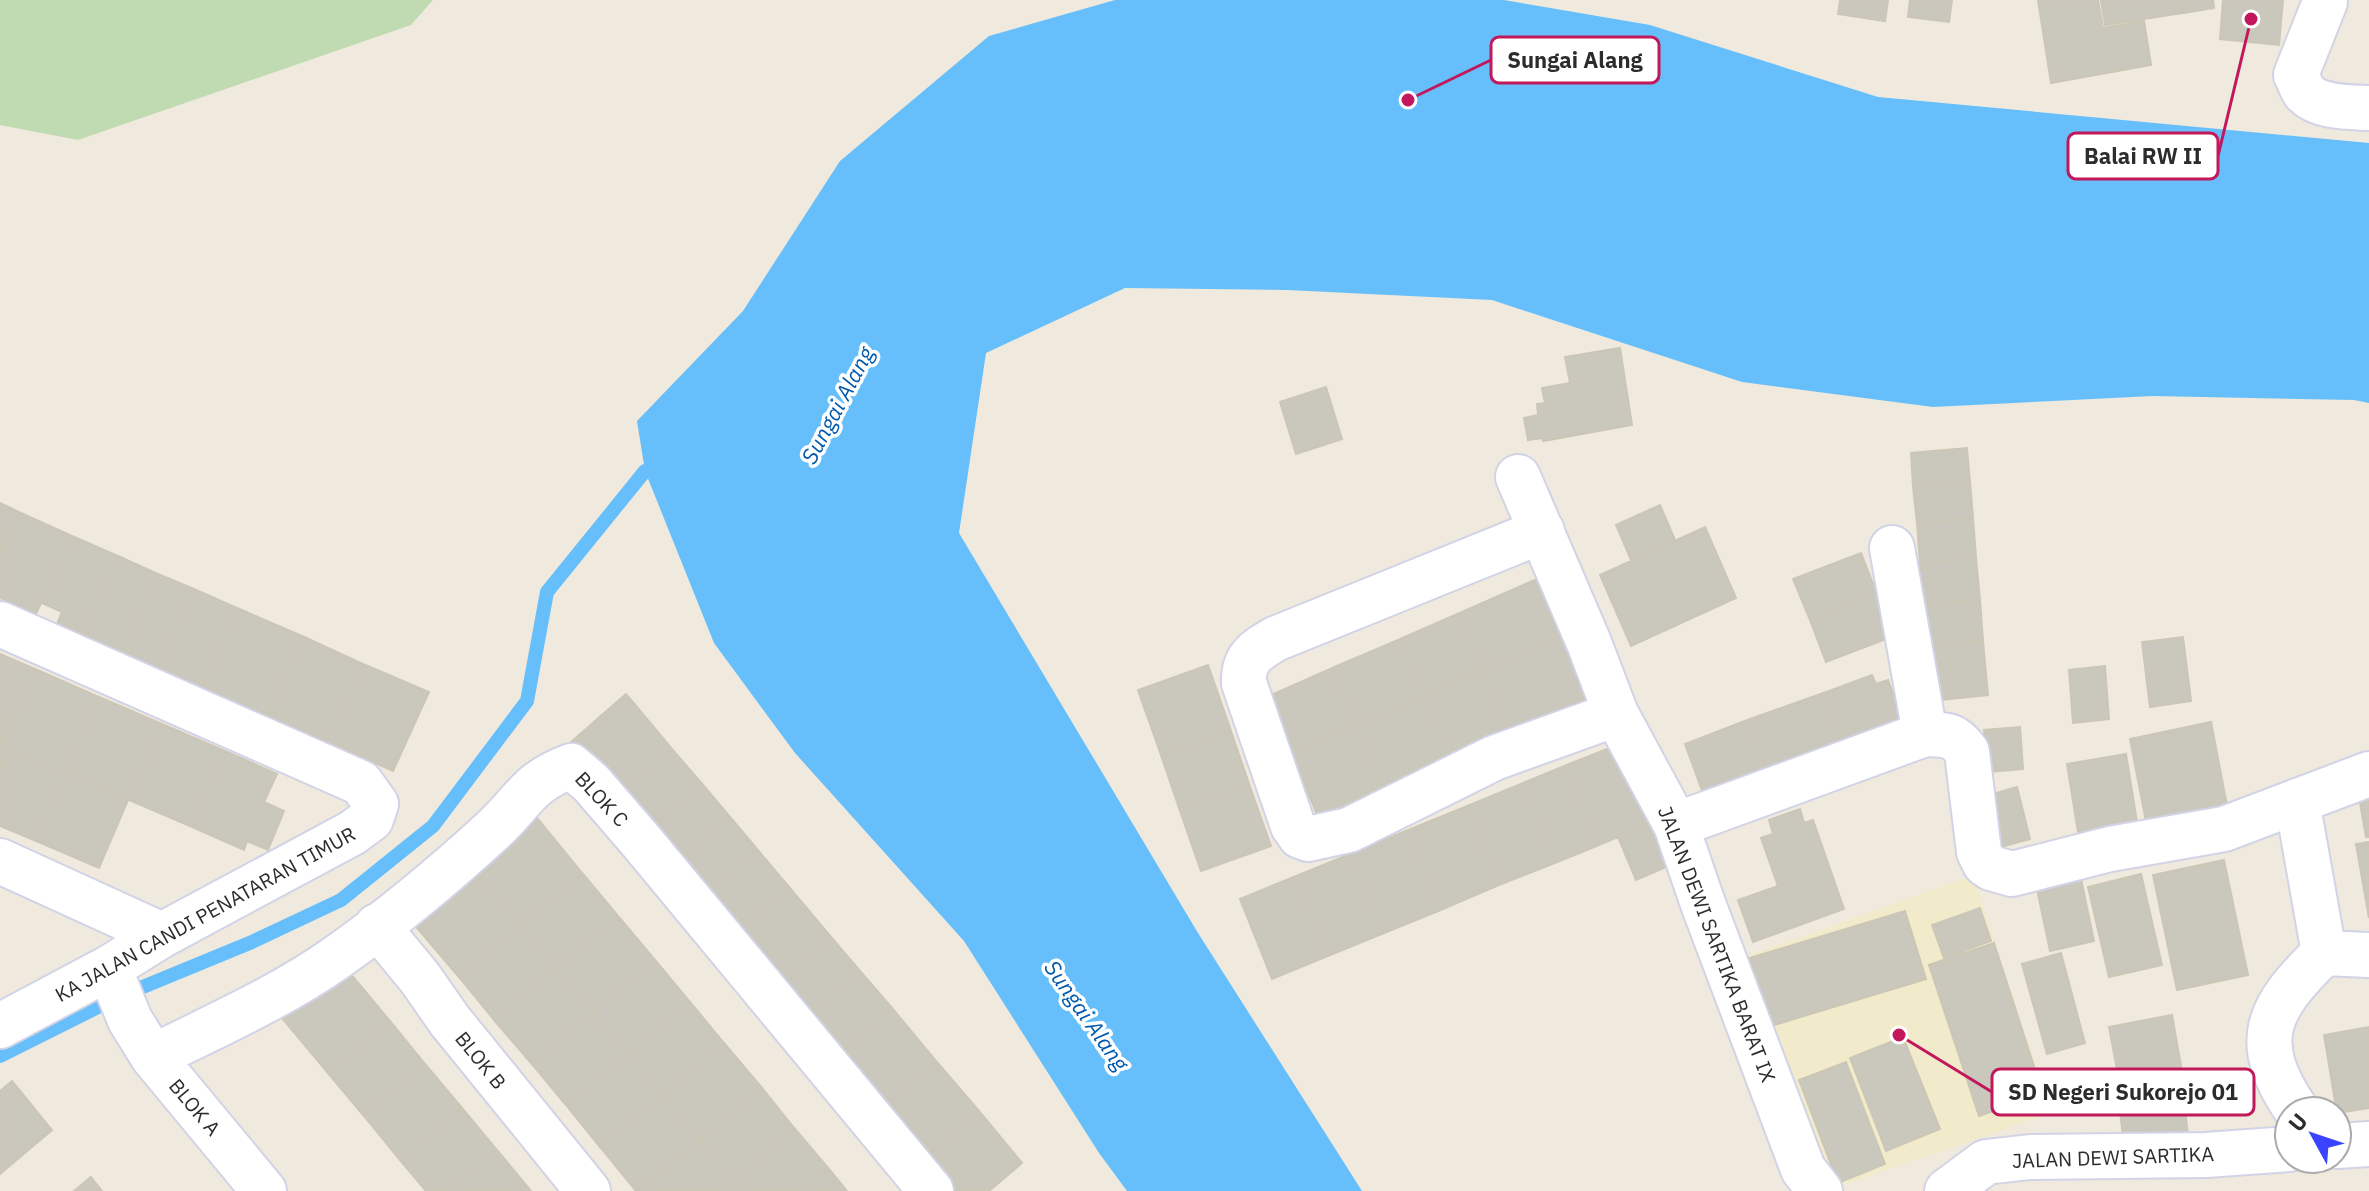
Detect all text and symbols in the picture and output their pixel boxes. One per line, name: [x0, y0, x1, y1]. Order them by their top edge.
callout: Sungai Alang: [1491, 37, 1659, 83]
text: Sungai Alang: [1507, 45, 1644, 74]
callout: Balai RW II: [2068, 133, 2218, 179]
text: Balai RW II: [2084, 141, 2202, 170]
water label: Sungai Alang: [794, 341, 880, 469]
street label: BLOK C: [569, 765, 635, 833]
street label: JALAN DEWI SARTIKA BARAT IX: [1652, 802, 1782, 1086]
street label: KA JALAN CANDI PENATARAN TIMUR: [50, 820, 360, 1008]
water label: Sungai Alang: [1038, 954, 1136, 1077]
street label: BLOK B: [449, 1025, 513, 1095]
callout: SD Negeri Sukorejo 01: [1992, 1069, 2254, 1115]
street label: BLOK A: [163, 1073, 227, 1141]
text: SD Negeri Sukorejo 01: [2008, 1077, 2238, 1106]
north arrow: [2273, 1095, 2353, 1175]
text: U: [2281, 1107, 2313, 1137]
street label: JALAN DEWI SARTIKA: [2012, 1140, 2215, 1174]

